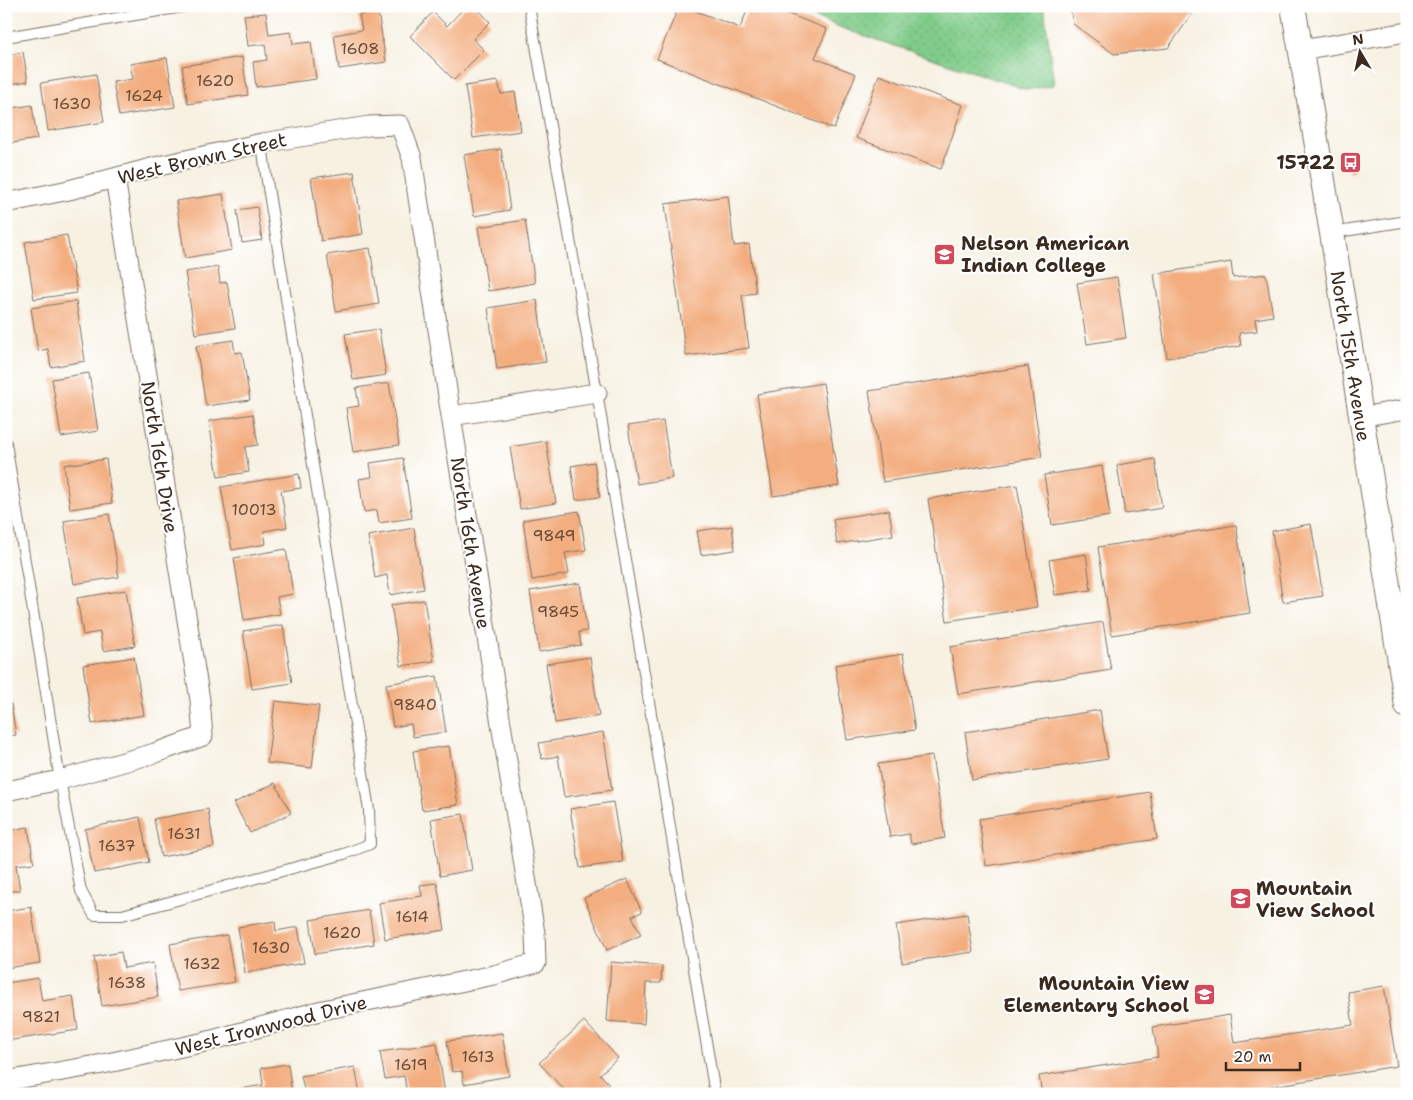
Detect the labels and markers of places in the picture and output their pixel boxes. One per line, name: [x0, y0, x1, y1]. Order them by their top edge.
place label: 15722: [1276, 150, 1335, 175]
bus stop icon: 15722: [1339, 150, 1363, 174]
place label: Nelson American Indian College: [961, 231, 1130, 278]
school or university icon: Nelson American Indian College: [933, 242, 957, 266]
place label: Mountain View School: [1256, 876, 1375, 923]
school or university icon: Mountain View School: [1228, 887, 1252, 911]
place label: Mountain View Elementary School: [1003, 971, 1190, 1018]
school or university icon: Mountain View Elementary School: [1193, 982, 1217, 1006]

